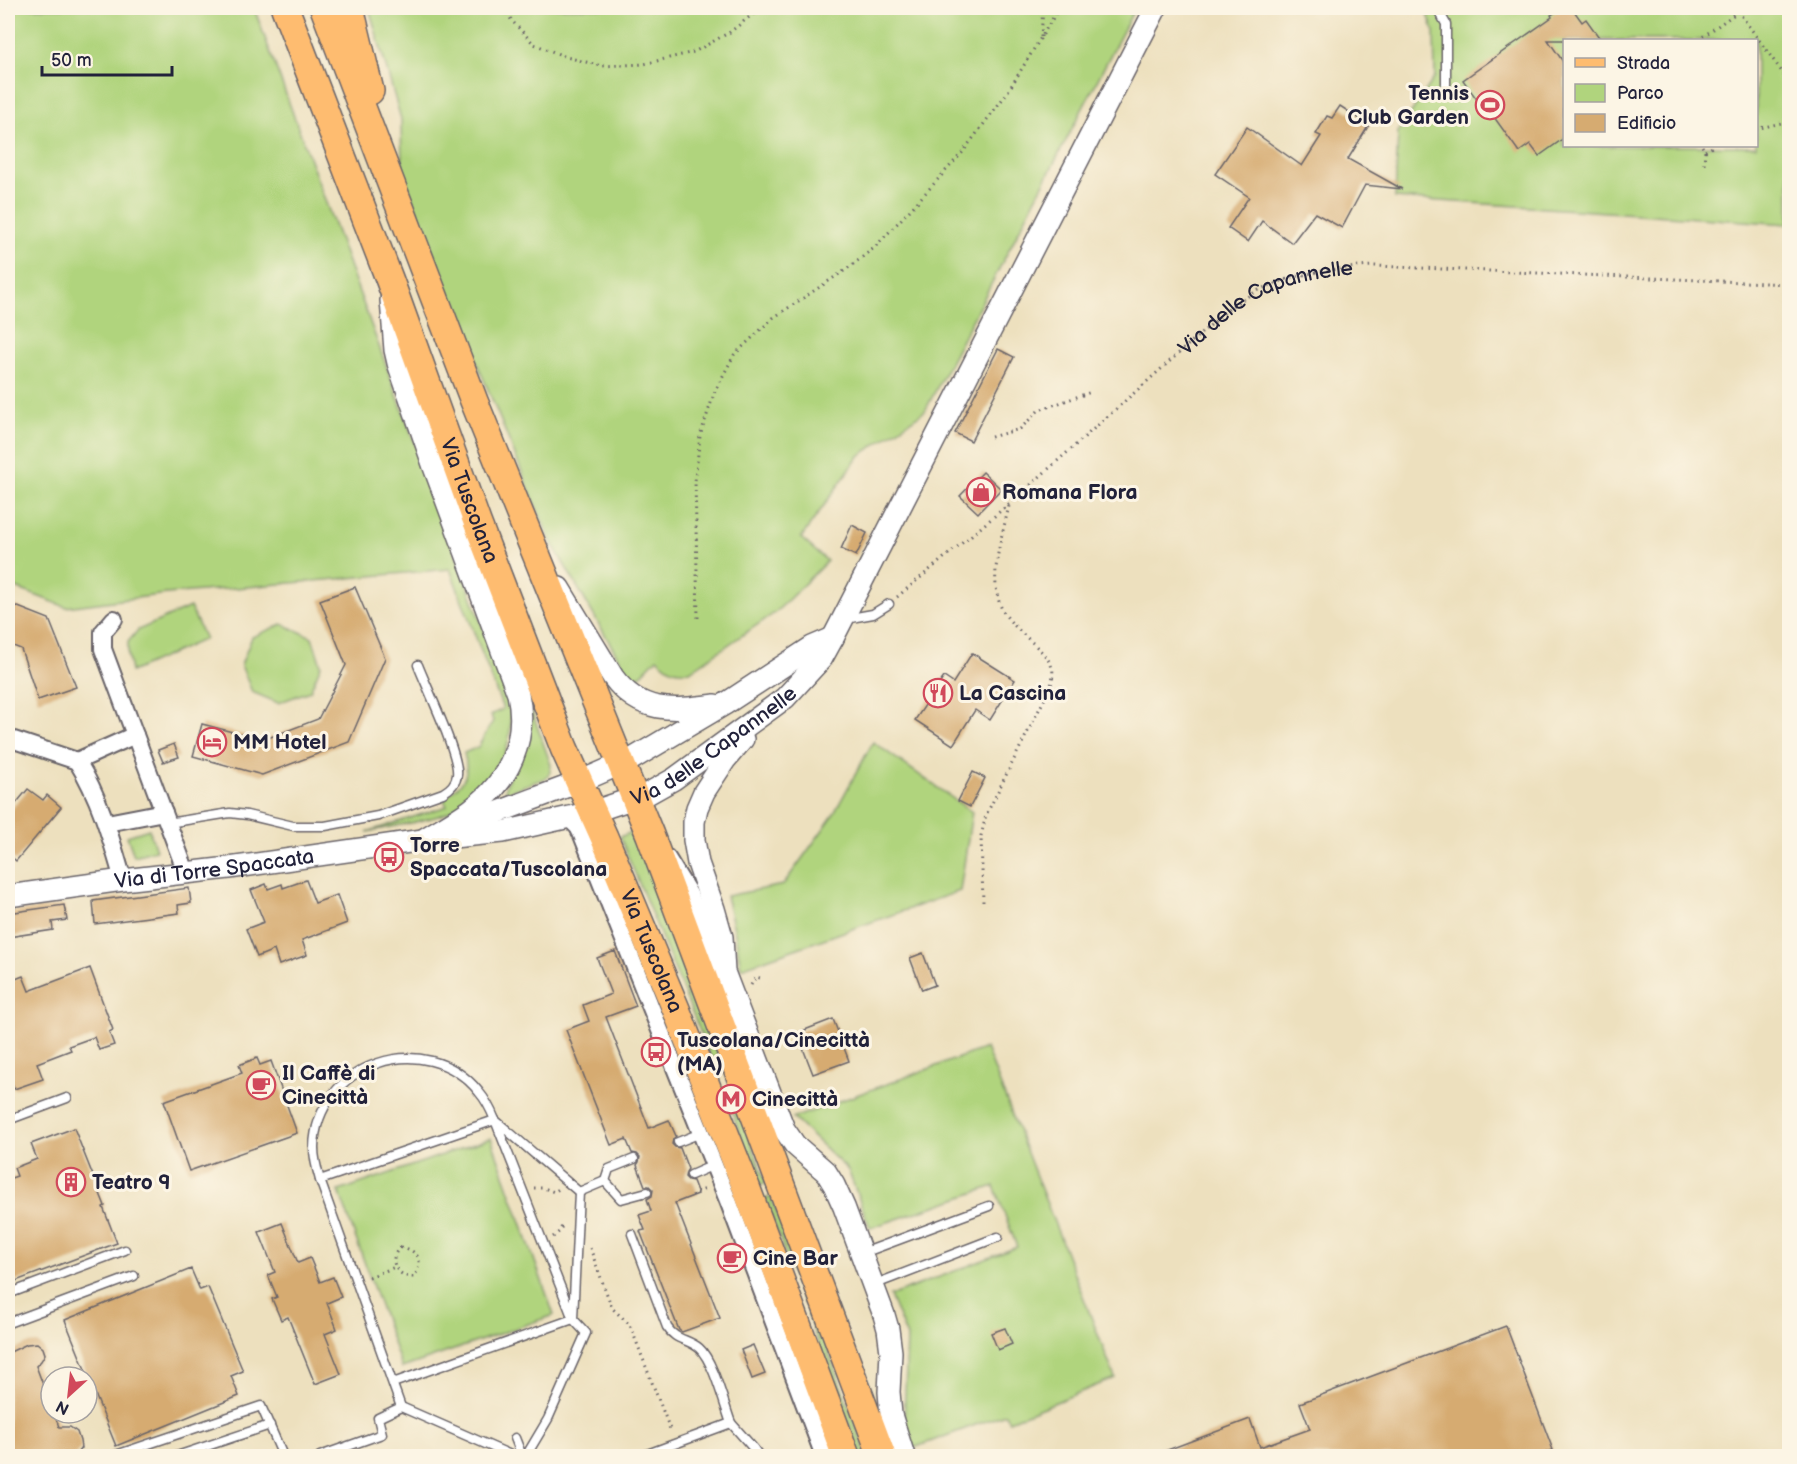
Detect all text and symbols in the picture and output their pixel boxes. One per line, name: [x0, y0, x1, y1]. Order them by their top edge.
scale bar: [42, 39, 172, 77]
legend: [1563, 39, 1758, 147]
text: 50 m: [51, 50, 92, 71]
text: Strada: [1617, 53, 1670, 74]
place label: Tennis Club Garden: [1348, 81, 1469, 130]
text: Parco: [1617, 83, 1664, 104]
sports icon: Tennis Club Garden: [1474, 89, 1506, 121]
text: Edificio: [1617, 113, 1676, 134]
street label: Via delle Capannelle: [1173, 255, 1354, 361]
street label: Via Tuscolana: [435, 435, 504, 567]
shop icon: Romana Flora: [965, 476, 997, 508]
place label: Romana Flora: [1002, 480, 1138, 505]
restaurant icon: La Cascina: [922, 677, 954, 709]
street label: Via delle Capannelle: [628, 681, 802, 811]
place label: La Cascina: [959, 681, 1066, 706]
hotel icon: MM Hotel: [196, 726, 228, 758]
place label: MM Hotel: [233, 730, 326, 755]
place label: Torre Spaccata/Tuscolana: [410, 833, 607, 882]
bus stop icon: Torre Spaccata/Tuscolana: [373, 841, 405, 873]
street label: Via di Torre Spaccata: [113, 844, 316, 894]
street label: Via Tuscolana: [614, 886, 688, 1017]
place label: Tuscolana/Cinecittà (MA): [677, 1028, 870, 1077]
bus stop icon: Tuscolana/Cinecittà (MA): [640, 1036, 672, 1068]
place label: Il Caffè di Cinecittà: [282, 1061, 376, 1110]
cafe icon: Il Caffè di Cinecittà: [245, 1069, 277, 1101]
metro station icon: Cinecittà: [715, 1083, 747, 1115]
place label: Cinecittà: [752, 1087, 838, 1112]
building icon: Teatro 9: [55, 1166, 87, 1198]
place label: Teatro 9: [92, 1170, 171, 1195]
cafe icon: Cine Bar: [716, 1242, 748, 1274]
place label: Cine Bar: [753, 1246, 838, 1271]
north arrow: [39, 1365, 99, 1425]
text: N: [53, 1396, 73, 1418]

